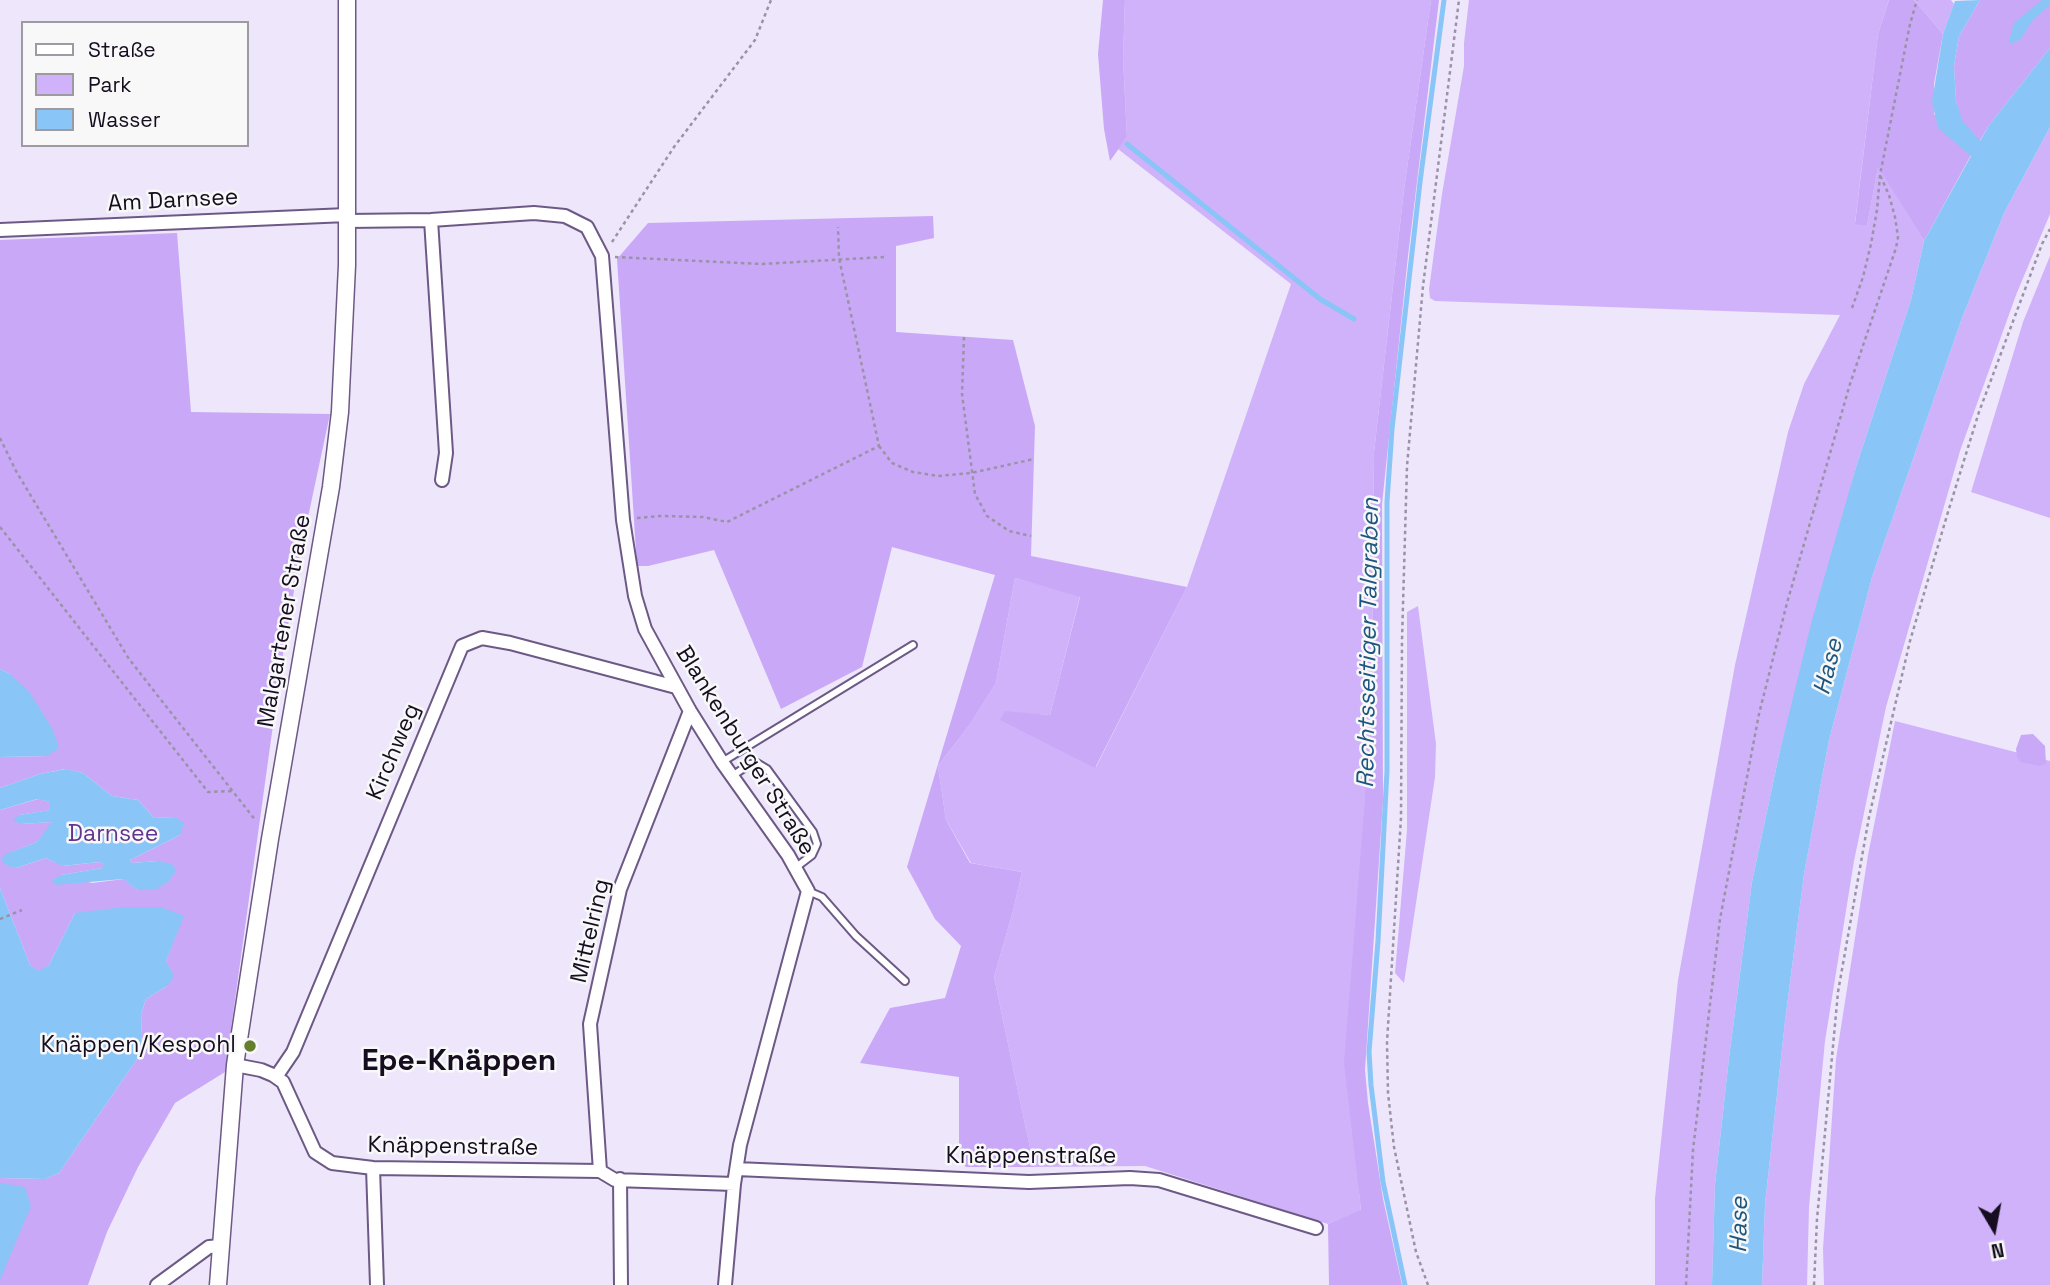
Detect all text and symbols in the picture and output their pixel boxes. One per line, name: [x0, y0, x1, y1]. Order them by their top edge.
legend: [21, 21, 248, 147]
text: Straße: [88, 36, 156, 63]
text: Park: [88, 71, 132, 98]
text: Wasser: [88, 106, 161, 133]
street label: Am Darnsee: [107, 184, 239, 218]
water label: Rechtsseitiger Talgraben: [1352, 498, 1386, 788]
street label: Malgartener Straße: [253, 512, 317, 730]
water label: Hase: [1808, 636, 1850, 698]
street label: Blankenburger Straße: [669, 641, 821, 861]
street label: Kirchweg: [361, 700, 427, 804]
park label: Darnsee: [68, 821, 158, 849]
street label: Mittelring: [566, 876, 616, 986]
place label: Knäppen/Kespohl: [41, 1032, 236, 1060]
marker: Knäppen/Kespohl: [242, 1038, 258, 1054]
district label: Epe-Knäppen: [362, 1044, 556, 1080]
street label: Knäppenstraße: [367, 1132, 539, 1162]
street label: Knäppenstraße: [946, 1143, 1116, 1171]
north arrow: [1959, 1194, 2029, 1264]
water label: Hase: [1725, 1197, 1755, 1253]
text: N: [1989, 1237, 2006, 1264]

